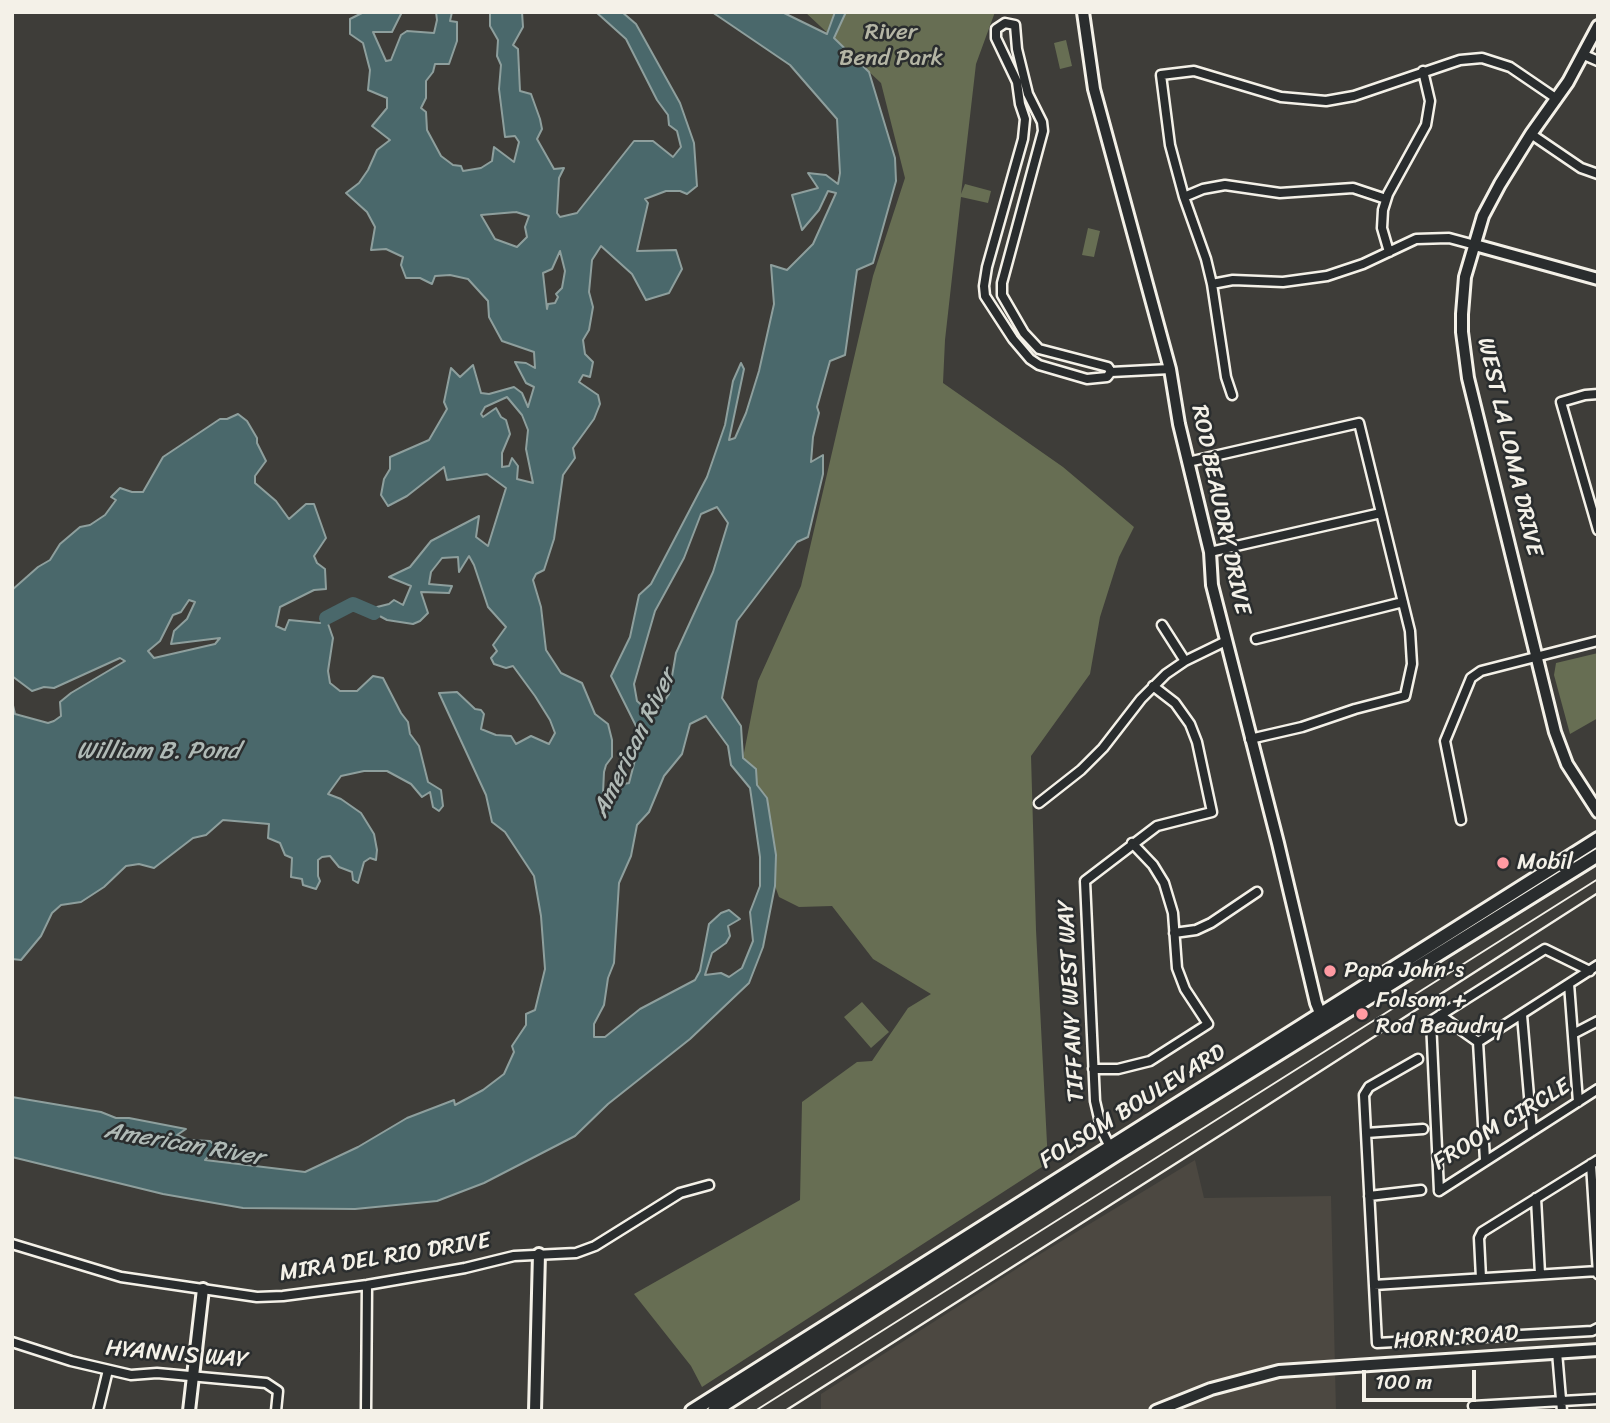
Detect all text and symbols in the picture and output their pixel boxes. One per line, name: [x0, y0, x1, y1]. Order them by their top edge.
park label: River Bend Park: [839, 19, 943, 73]
street label: WEST LA LOMA DRIVE: [1470, 335, 1548, 559]
street label: ROD BEAUDRY DRIVE: [1184, 403, 1256, 617]
water label: American River: [587, 665, 683, 823]
water label: William B. Pond: [76, 738, 240, 766]
place label: Mobil: [1517, 849, 1573, 877]
marker: Mobil: [1495, 855, 1511, 871]
street label: TIFFANY WEST WAY: [1053, 899, 1091, 1103]
place label: Papa John's: [1344, 957, 1464, 985]
marker: Papa John's: [1322, 963, 1338, 979]
place label: Folsom + Rod Beaudry: [1376, 987, 1503, 1041]
marker: Folsom + Rod Beaudry: [1354, 1006, 1370, 1022]
street label: FOLSOM BOULEVARD: [1035, 1039, 1231, 1175]
street label: FROOM CIRCLE: [1428, 1073, 1576, 1177]
water label: American River: [102, 1117, 266, 1173]
street label: MIRA DEL RIO DRIVE: [278, 1228, 492, 1288]
street label: HORN ROAD: [1393, 1320, 1519, 1356]
street label: HYANNIS WAY: [104, 1335, 250, 1375]
scale bar: [1365, 1356, 1479, 1400]
text: 100 m: [1375, 1363, 1432, 1401]

